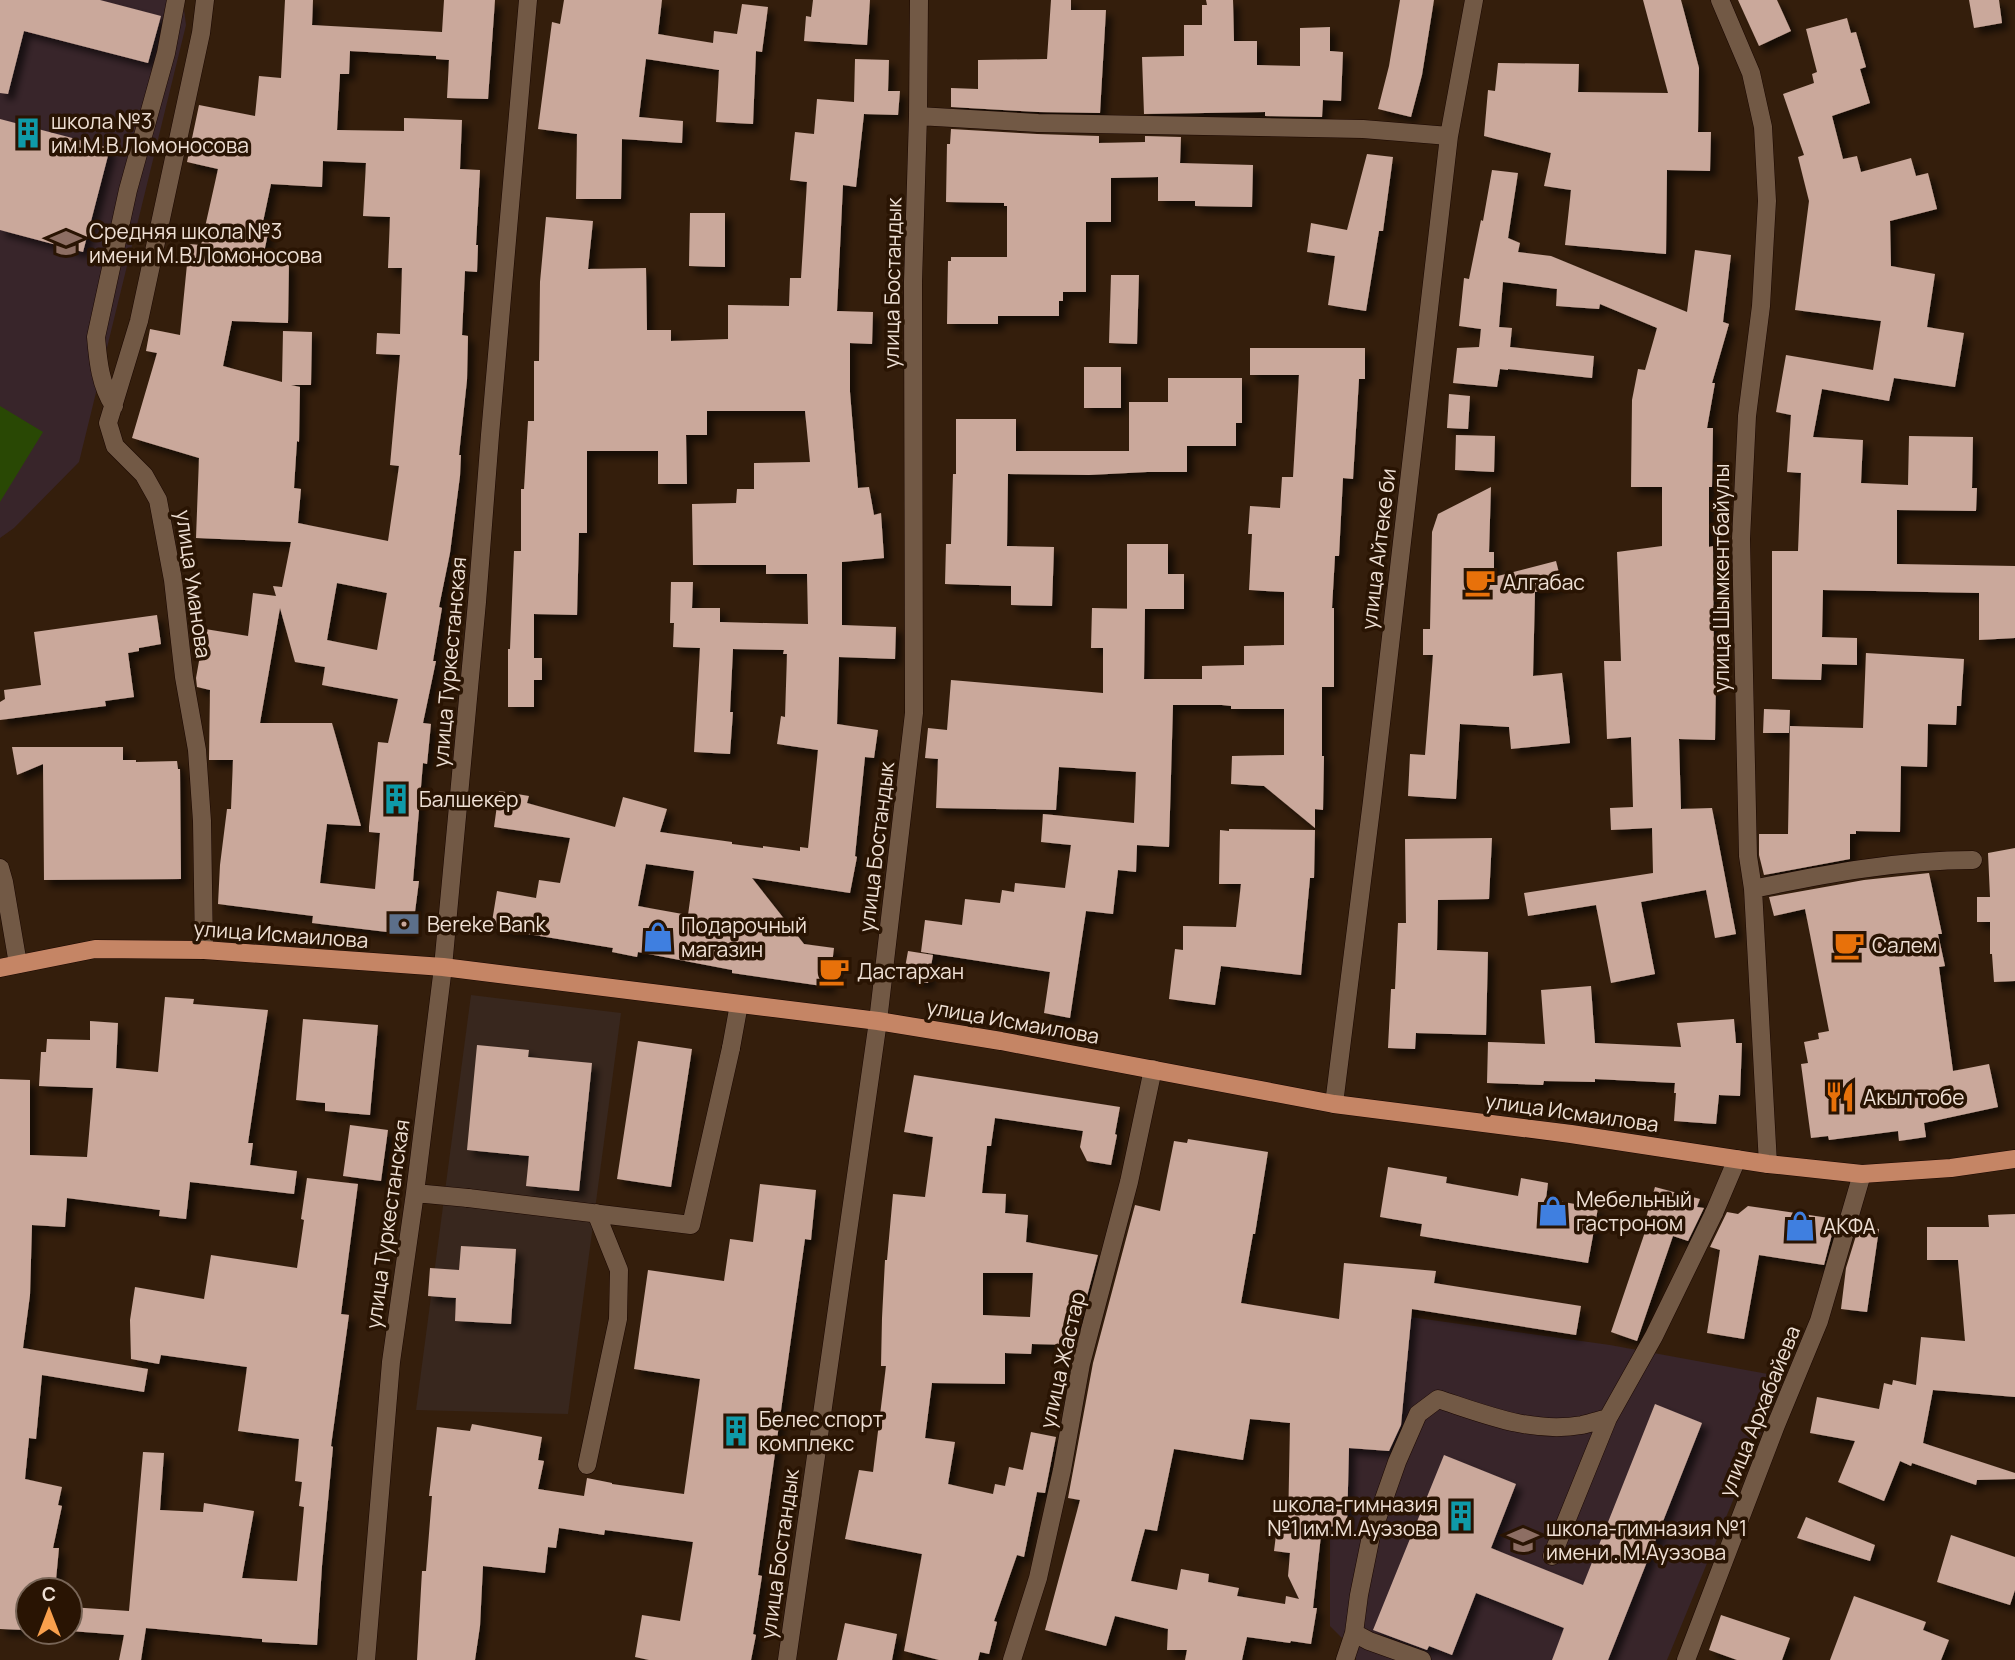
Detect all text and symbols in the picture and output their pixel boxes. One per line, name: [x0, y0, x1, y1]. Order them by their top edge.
place label: школа №3 им.М.В.Ломоносова: [51, 107, 249, 159]
building icon: школа №3 им.М.В.Ломоносова: [11, 116, 45, 150]
street label: улица Бостандык: [877, 197, 908, 369]
place label: Средняя школа №3 имени М.В.Ломоносова: [89, 217, 322, 269]
school or university icon: Средняя школа №3 имени М.В.Ломоносова: [49, 226, 83, 260]
street label: улица Шымкентбайулы: [1707, 463, 1735, 693]
street label: улица Айтеке би: [1354, 467, 1402, 631]
street label: улица Уманова: [170, 508, 218, 660]
street label: улица Туркестанская: [426, 556, 472, 768]
cafe icon: Алгабас: [1463, 565, 1497, 599]
place label: Алгабас: [1503, 568, 1585, 596]
street label: улица Бостандык: [852, 760, 900, 934]
building icon: Балшекер: [379, 782, 413, 816]
place label: Балшекер: [419, 785, 518, 813]
bank icon: Bereke Bank: [387, 907, 421, 941]
place label: Bereke Bank: [427, 910, 546, 938]
place label: Подарочный магазин: [681, 911, 807, 963]
street label: улица Исмаилова: [193, 914, 369, 954]
shop icon: Подарочный магазин: [641, 920, 675, 954]
cafe icon: Салем: [1832, 928, 1866, 962]
place label: Салем: [1872, 931, 1937, 959]
cafe icon: Дастархан: [817, 954, 851, 988]
place label: Дастархан: [857, 957, 964, 985]
street label: улица Исмаилова: [924, 992, 1102, 1050]
restaurant icon: Акыл тобе: [1823, 1080, 1857, 1114]
place label: Акыл тобе: [1863, 1083, 1964, 1111]
street label: улица Исмаилова: [1483, 1086, 1661, 1138]
street label: улица Туркестанская: [358, 1117, 416, 1331]
place label: Мебельный гастроном: [1576, 1185, 1692, 1237]
shop icon: Мебельный гастроном: [1536, 1194, 1570, 1228]
shop icon: АКФА: [1783, 1209, 1817, 1243]
place label: АКФА: [1823, 1212, 1876, 1240]
street label: улица Жастар: [1033, 1289, 1091, 1431]
street label: улица Архабайева: [1712, 1321, 1806, 1501]
place label: Белес спорт комплекс: [759, 1405, 884, 1457]
building icon: Белес спорт комплекс: [719, 1414, 753, 1448]
street label: улица Бостандык: [753, 1467, 805, 1641]
place label: школа-гимназия №1 им.М.Ауэзова: [1267, 1490, 1438, 1542]
building icon: школа-гимназия №1 им.М.Ауэзова: [1444, 1499, 1478, 1533]
place label: школа-гимназия №1 имени . М.Ауэзова: [1546, 1514, 1747, 1566]
school or university icon: школа-гимназия №1 имени . М.Ауэзова: [1506, 1523, 1540, 1557]
north arrow: [14, 1576, 84, 1646]
text: С: [42, 1581, 56, 1607]

